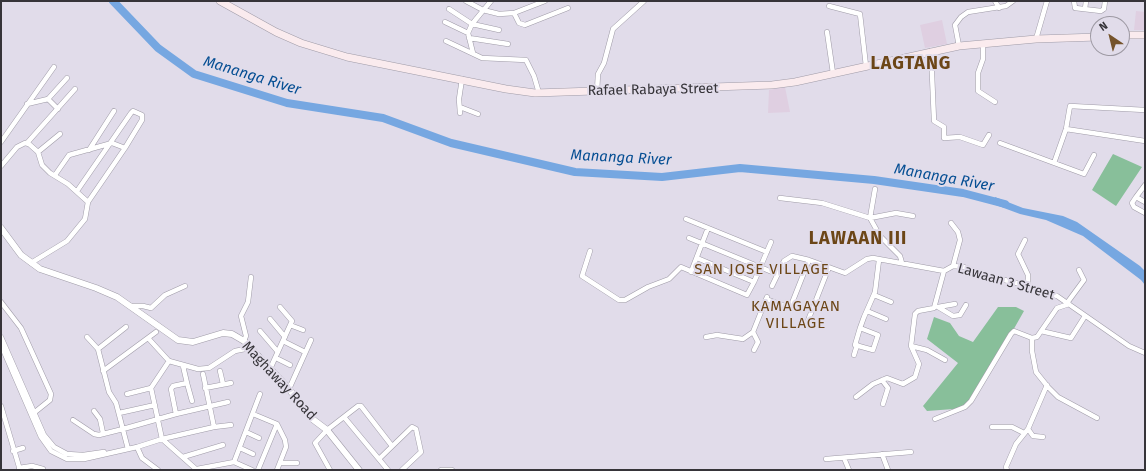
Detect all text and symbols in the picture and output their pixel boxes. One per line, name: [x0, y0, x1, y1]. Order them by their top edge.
north arrow: [1090, 16, 1130, 56]
text: N: [1097, 19, 1110, 34]
water label: Mananga River: [201, 53, 303, 99]
district label: LAGTANG: [871, 53, 951, 75]
street label: Rafael Rabaya Street: [587, 80, 719, 100]
water label: Mananga River: [570, 146, 672, 170]
water label: Mananga River: [893, 160, 995, 196]
district label: LAWAAN III: [809, 228, 907, 250]
street label: Lawaan 3 Street: [956, 260, 1056, 304]
district label: SAN JOSE VILLAGE: [694, 261, 830, 279]
district label: KAMAGAYAN VILLAGE: [751, 298, 841, 333]
street label: Maghaway Road: [238, 338, 320, 424]

